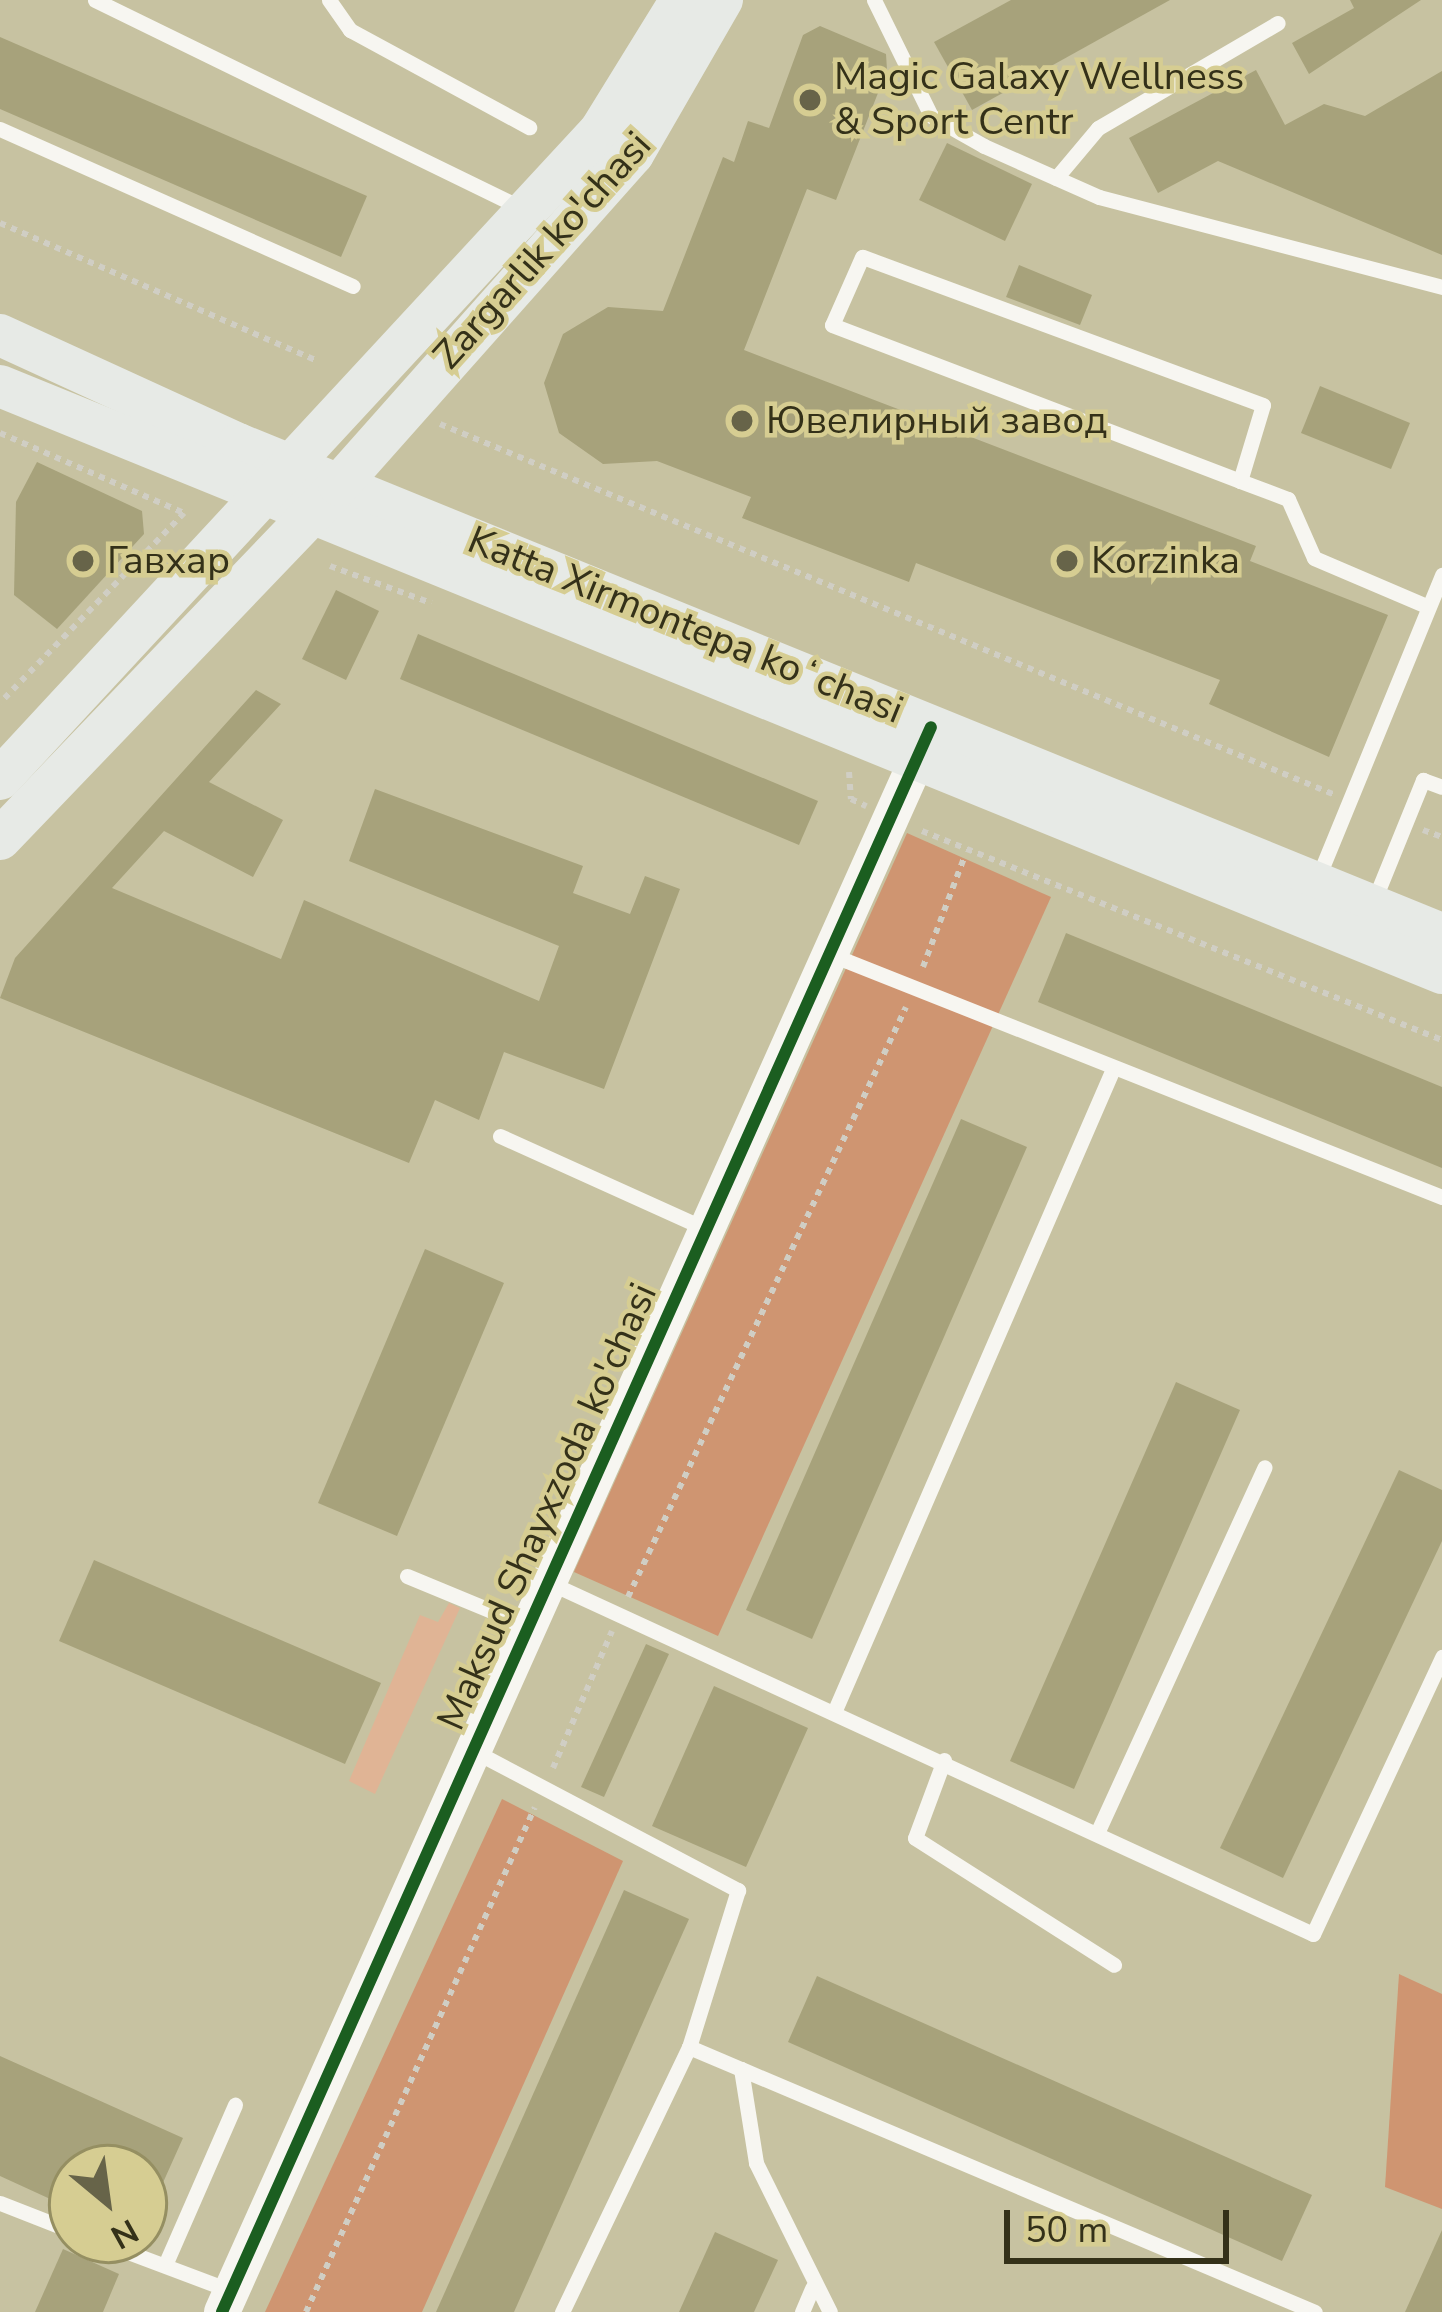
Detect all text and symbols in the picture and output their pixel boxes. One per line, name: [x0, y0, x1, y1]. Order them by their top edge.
place label: Magic Galaxy Wellness & Sport Centr: [834, 55, 1244, 146]
marker: Magic Galaxy Wellness & Sport Centr: [797, 87, 823, 113]
street label: Zargarlik ko'chasi: [424, 123, 662, 379]
place label: Ювелирный завод: [766, 398, 1107, 444]
marker: Ювелирный завод: [729, 408, 755, 434]
street label: Katta Xirmontepa koʻchasi: [461, 517, 909, 735]
place label: Гавхар: [107, 538, 230, 584]
place label: Korzinka: [1091, 538, 1240, 584]
marker: Гавхар: [70, 548, 96, 574]
marker: Korzinka: [1054, 548, 1080, 574]
street label: Maksud Shayxzoda ko'chasi: [428, 1276, 668, 1738]
north arrow: [48, 2144, 168, 2264]
scale bar: [1010, 2186, 1235, 2260]
text: 50 m: [1025, 2206, 1108, 2255]
text: N: [103, 2208, 146, 2259]

